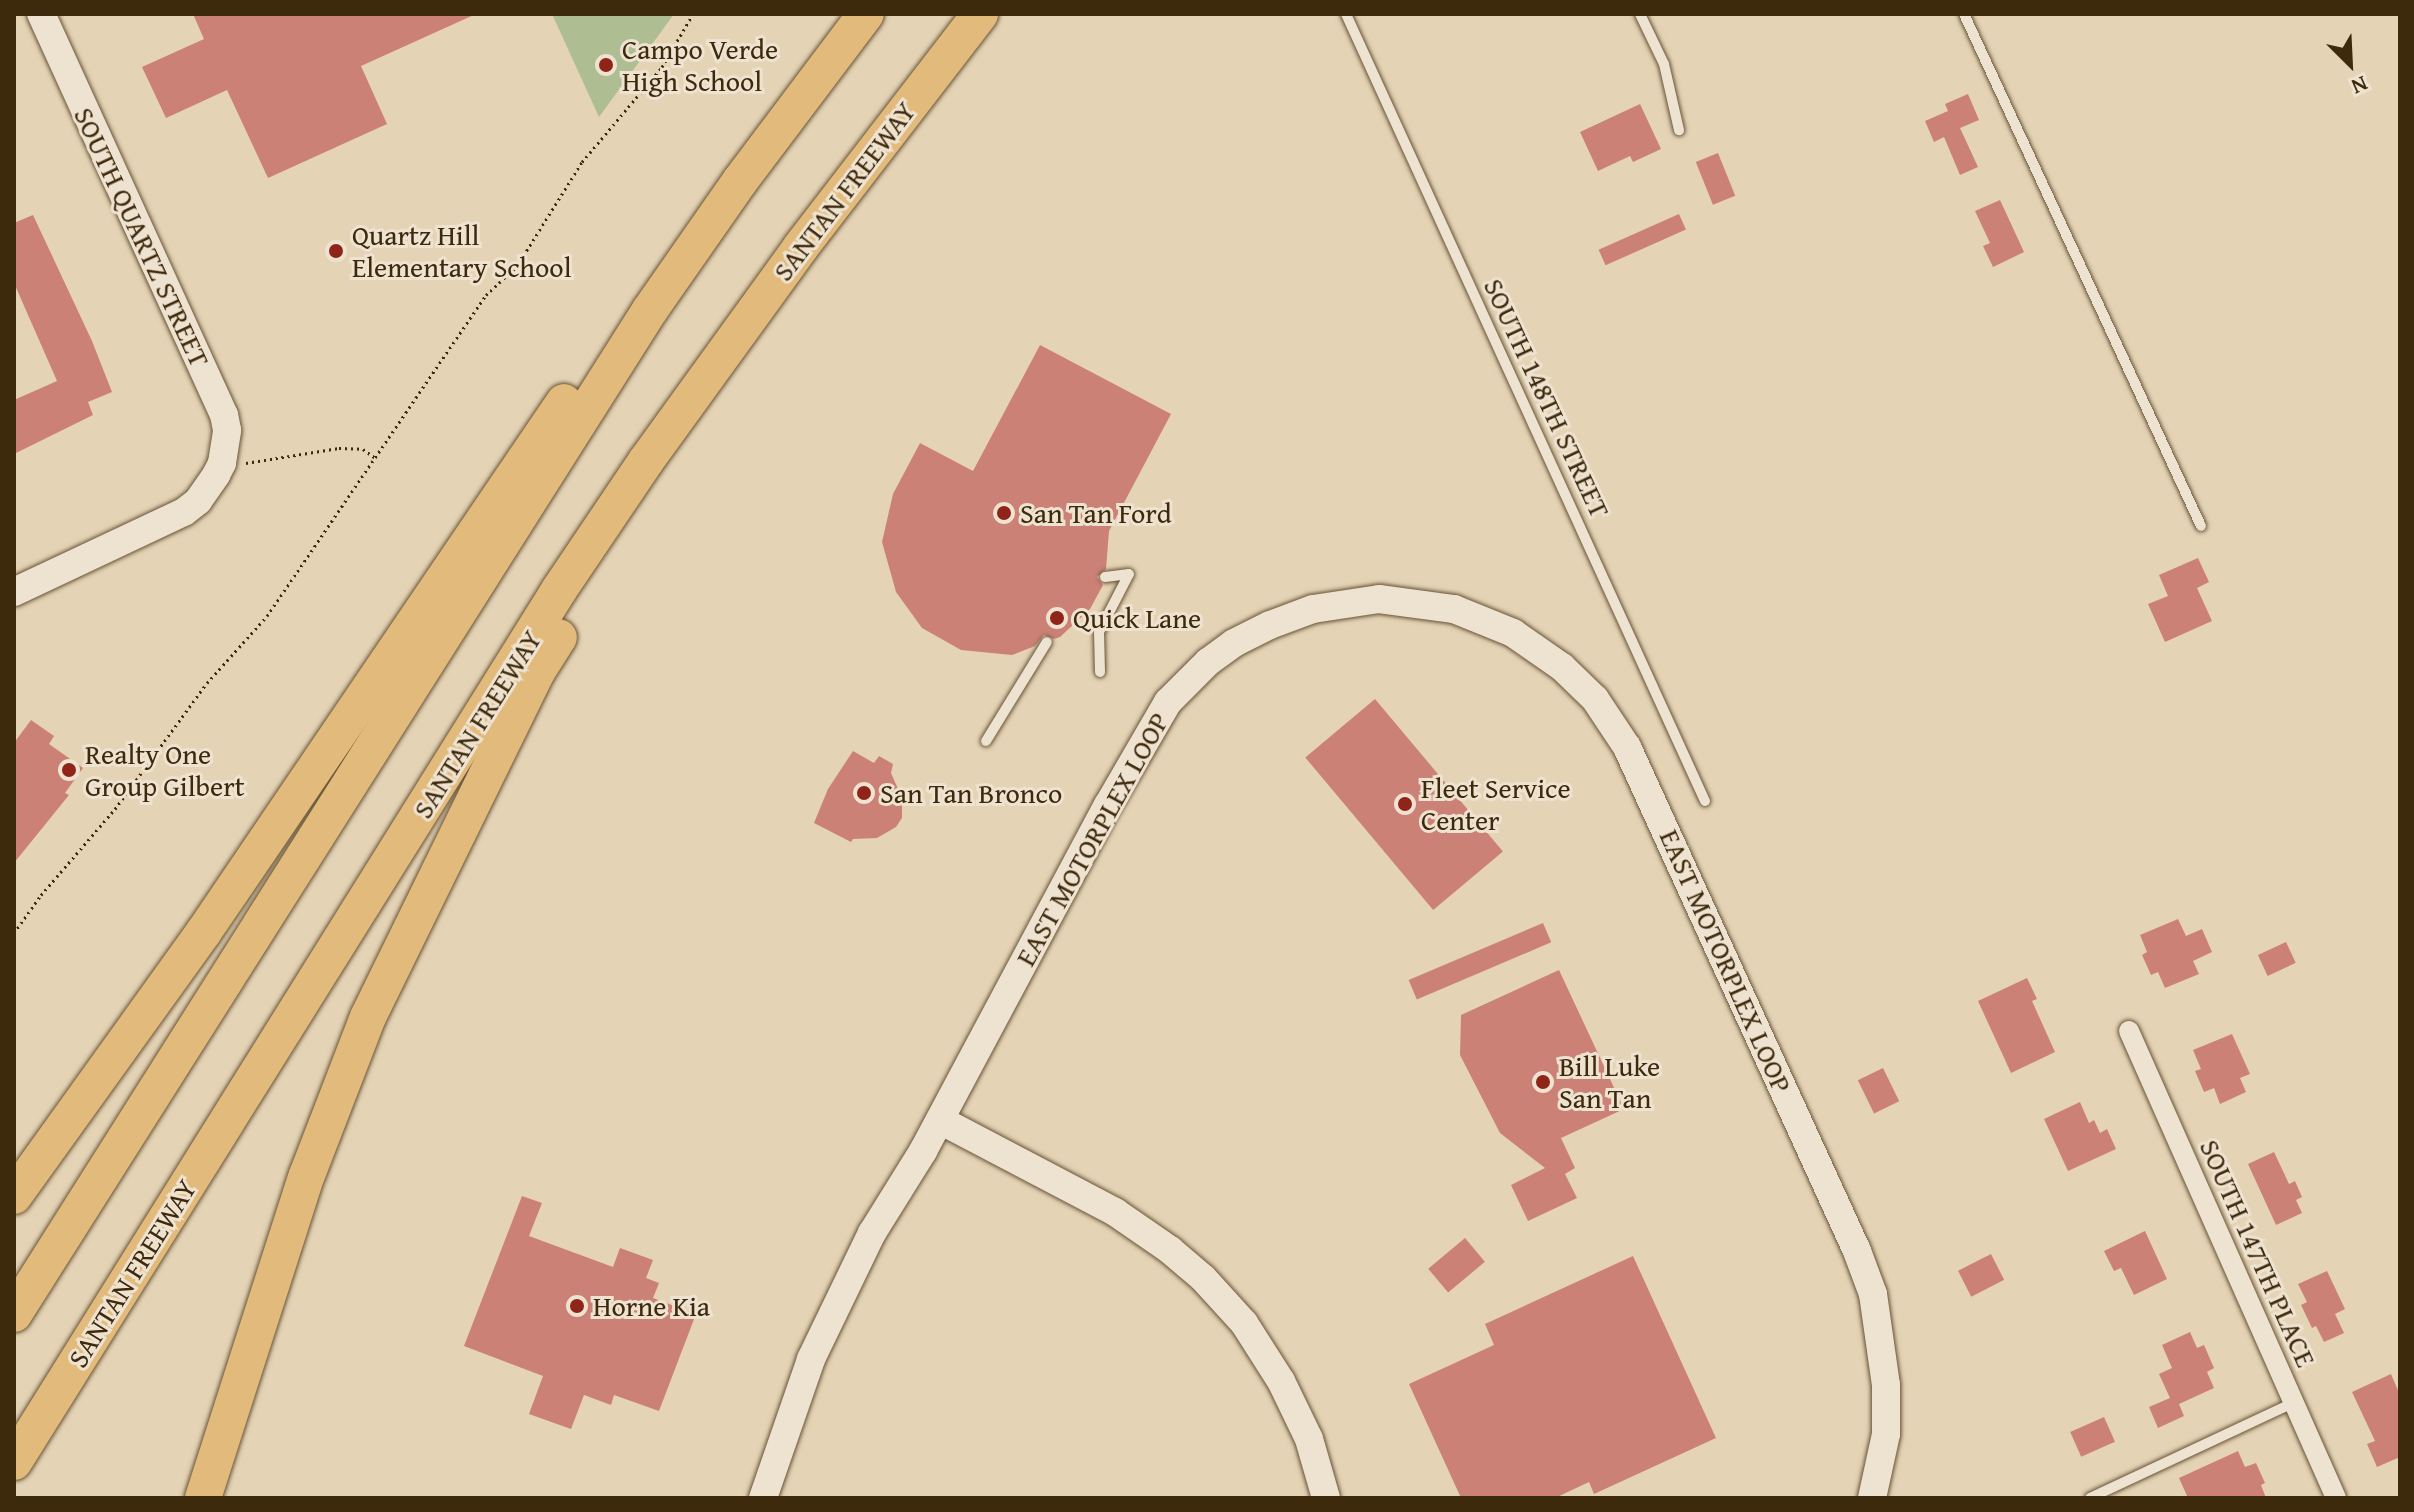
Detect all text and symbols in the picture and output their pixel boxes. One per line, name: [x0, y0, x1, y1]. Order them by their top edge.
north arrow: [2310, 24, 2390, 104]
place label: Campo Verde High School: [622, 32, 778, 98]
marker: Campo Verde High School: [597, 56, 615, 74]
text: N: [2347, 68, 2373, 104]
street label: SANTAN FREEWAY: [766, 95, 922, 287]
street label: SOUTH QUARTZ STREET: [67, 102, 217, 372]
place label: Quartz Hill Elementary School: [352, 218, 571, 284]
marker: Quartz Hill Elementary School: [327, 242, 345, 260]
street label: SOUTH 148TH STREET: [1477, 273, 1617, 523]
place label: San Tan Ford: [1020, 496, 1172, 530]
marker: San Tan Ford: [995, 504, 1013, 522]
place label: Quick Lane: [1073, 601, 1201, 635]
marker: Quick Lane: [1048, 609, 1066, 627]
street label: SANTAN FREEWAY: [406, 624, 548, 824]
street label: EAST MOTORPLEX LOOP: [1008, 706, 1176, 972]
place label: Realty One Group Gilbert: [85, 737, 245, 803]
marker: Realty One Group Gilbert: [60, 761, 78, 779]
place label: Fleet Service Center: [1421, 771, 1571, 837]
place label: San Tan Bronco: [880, 776, 1062, 810]
marker: San Tan Bronco: [855, 784, 873, 802]
marker: Fleet Service Center: [1396, 795, 1414, 813]
street label: EAST MOTORPLEX LOOP: [1653, 824, 1799, 1098]
place label: Bill Luke San Tan: [1559, 1049, 1660, 1115]
marker: Bill Luke San Tan: [1534, 1073, 1552, 1091]
street label: SOUTH 147TH PLACE: [2193, 1134, 2323, 1372]
street label: SANTAN FREEWAY: [61, 1173, 203, 1373]
place label: Horne Kia: [593, 1289, 710, 1323]
marker: Horne Kia: [568, 1297, 586, 1315]

